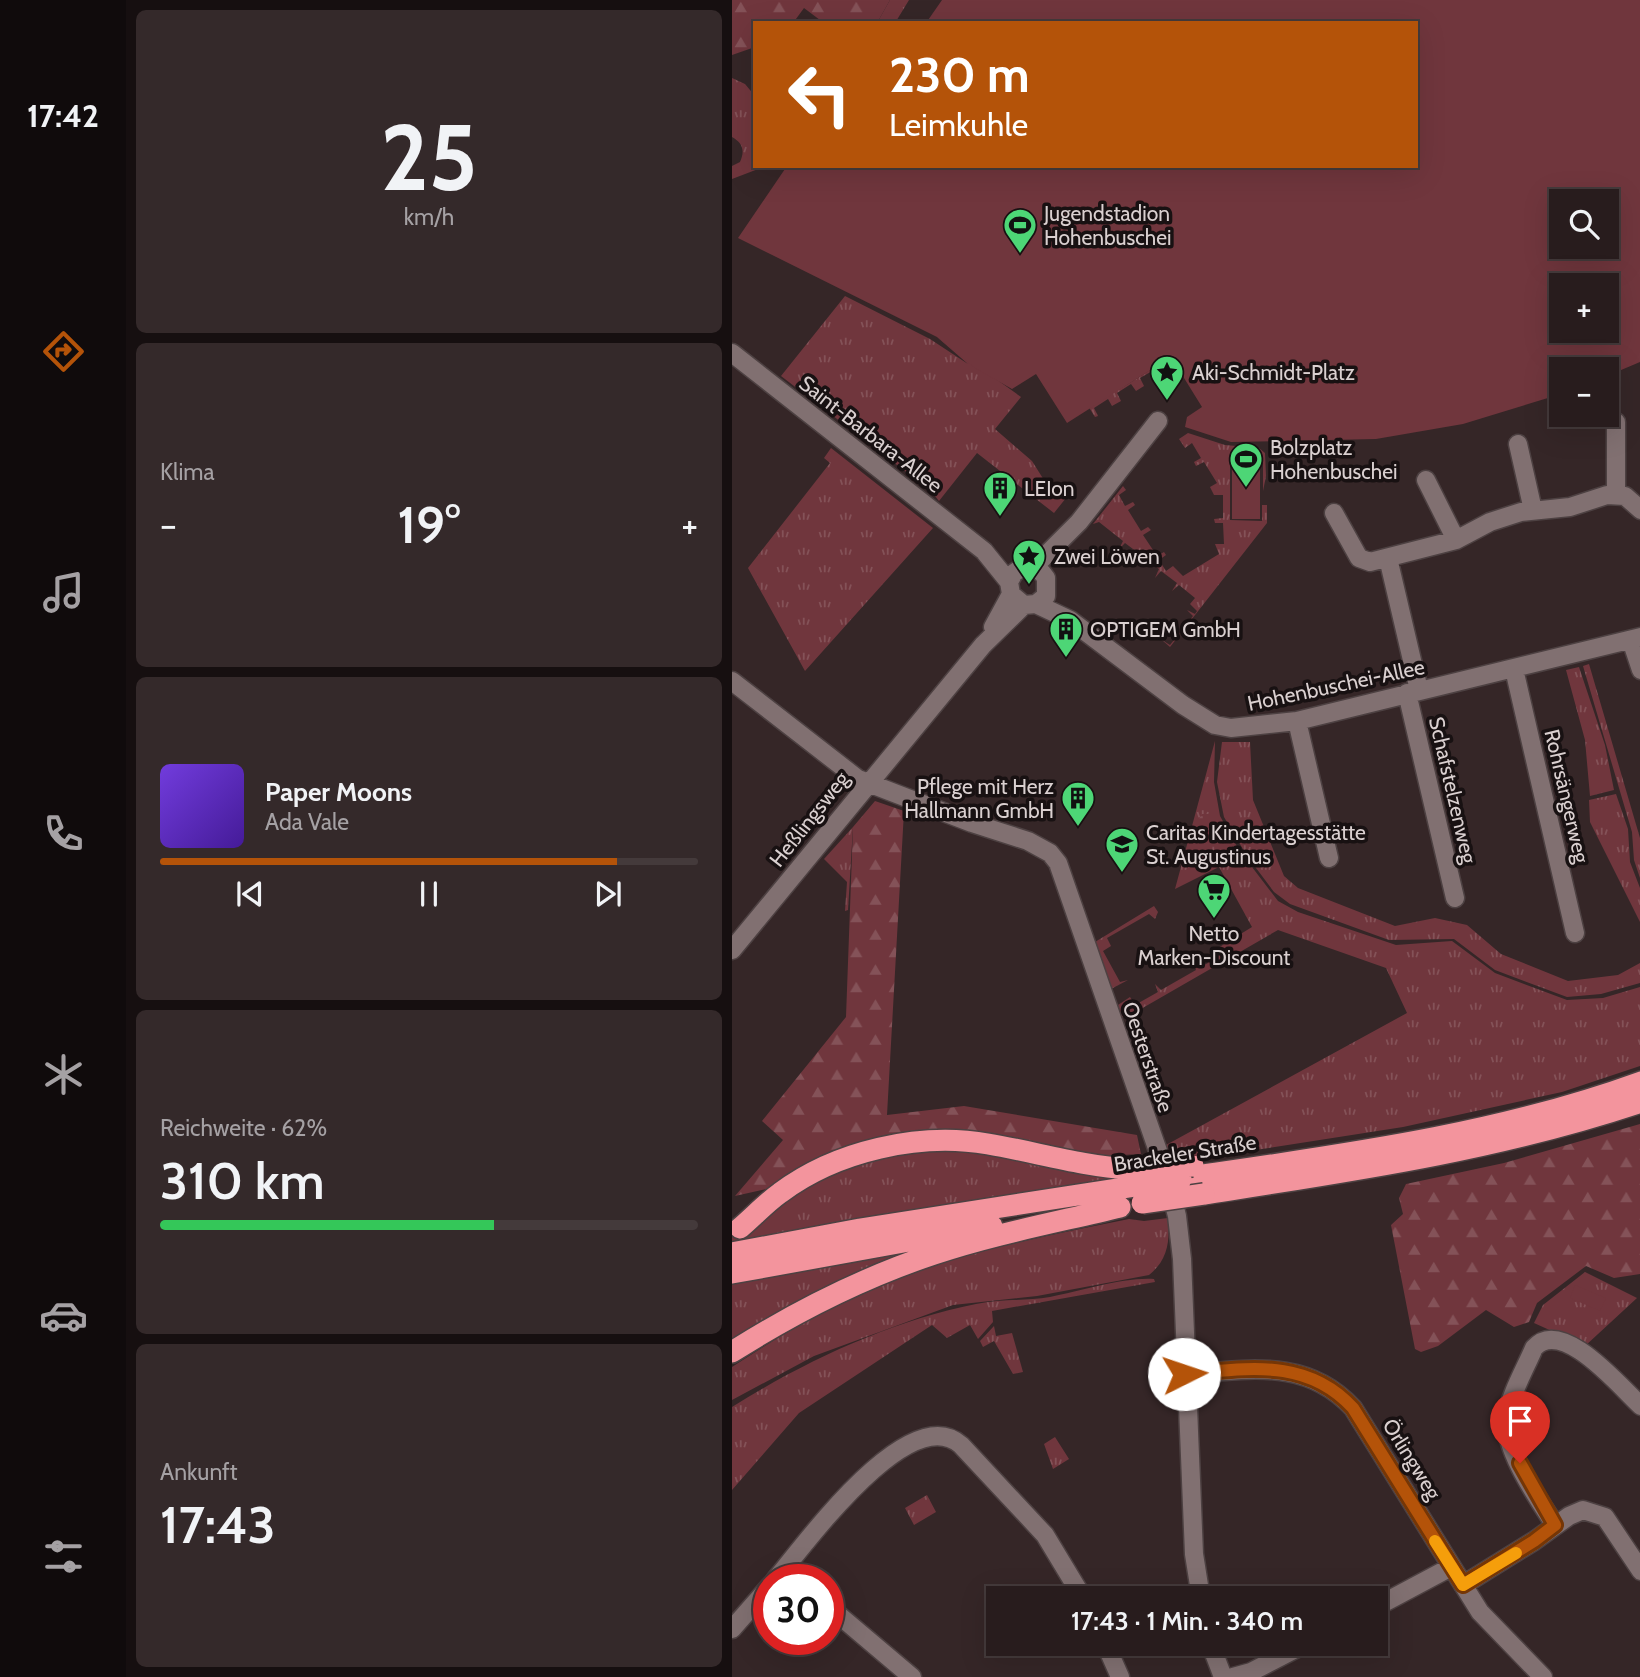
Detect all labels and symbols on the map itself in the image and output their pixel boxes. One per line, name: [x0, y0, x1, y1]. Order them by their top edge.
place label: Jugendstadion Hohenbuschei: [1043, 201, 1171, 250]
sports icon: Jugendstadion Hohenbuschei: [1001, 206, 1039, 255]
place icon: Aki-Schmidt-Platz: [1148, 353, 1186, 402]
place label: Aki-Schmidt-Platz: [1192, 360, 1355, 385]
street label: Saint-Barbara-Allee: [794, 370, 948, 498]
place label: Bolzplatz Hohenbuschei: [1270, 435, 1397, 484]
sports icon: Bolzplatz Hohenbuschei: [1227, 440, 1265, 489]
building icon: LEIon: [981, 469, 1019, 518]
place label: LEIon: [1024, 476, 1075, 501]
place icon: Zwei Löwen: [1010, 537, 1048, 586]
place label: Zwei Löwen: [1054, 544, 1160, 569]
building icon: OPTIGEM GmbH: [1047, 610, 1085, 659]
place label: OPTIGEM GmbH: [1090, 617, 1241, 642]
street label: Hohenbuschei-Allee: [1245, 654, 1427, 716]
street label: Schafstelzenweg: [1424, 714, 1482, 866]
street label: Rohrsängerweg: [1539, 727, 1595, 866]
street label: Heßlingsweg: [764, 766, 854, 872]
place label: Pflege mit Herz Hallmann GmbH: [904, 774, 1054, 823]
building icon: Pflege mit Herz Hallmann GmbH: [1059, 779, 1097, 828]
place label: Caritas Kindertagesstätte St. Augustinus: [1146, 820, 1366, 869]
school or university icon: Caritas Kindertagesstätte St. Augustinus: [1103, 825, 1141, 874]
supermarket icon: Netto Marken-Discount: [1195, 871, 1233, 920]
place label: Netto Marken-Discount: [1138, 921, 1290, 970]
street label: Oesterstraße: [1117, 999, 1179, 1116]
street label: Brackeler Straße: [1112, 1129, 1258, 1177]
position arrow: [1147, 1337, 1221, 1411]
pin: [1490, 1391, 1550, 1463]
street label: Örlingweg: [1377, 1414, 1447, 1504]
speed limit sign: 30: [753, 1564, 844, 1655]

